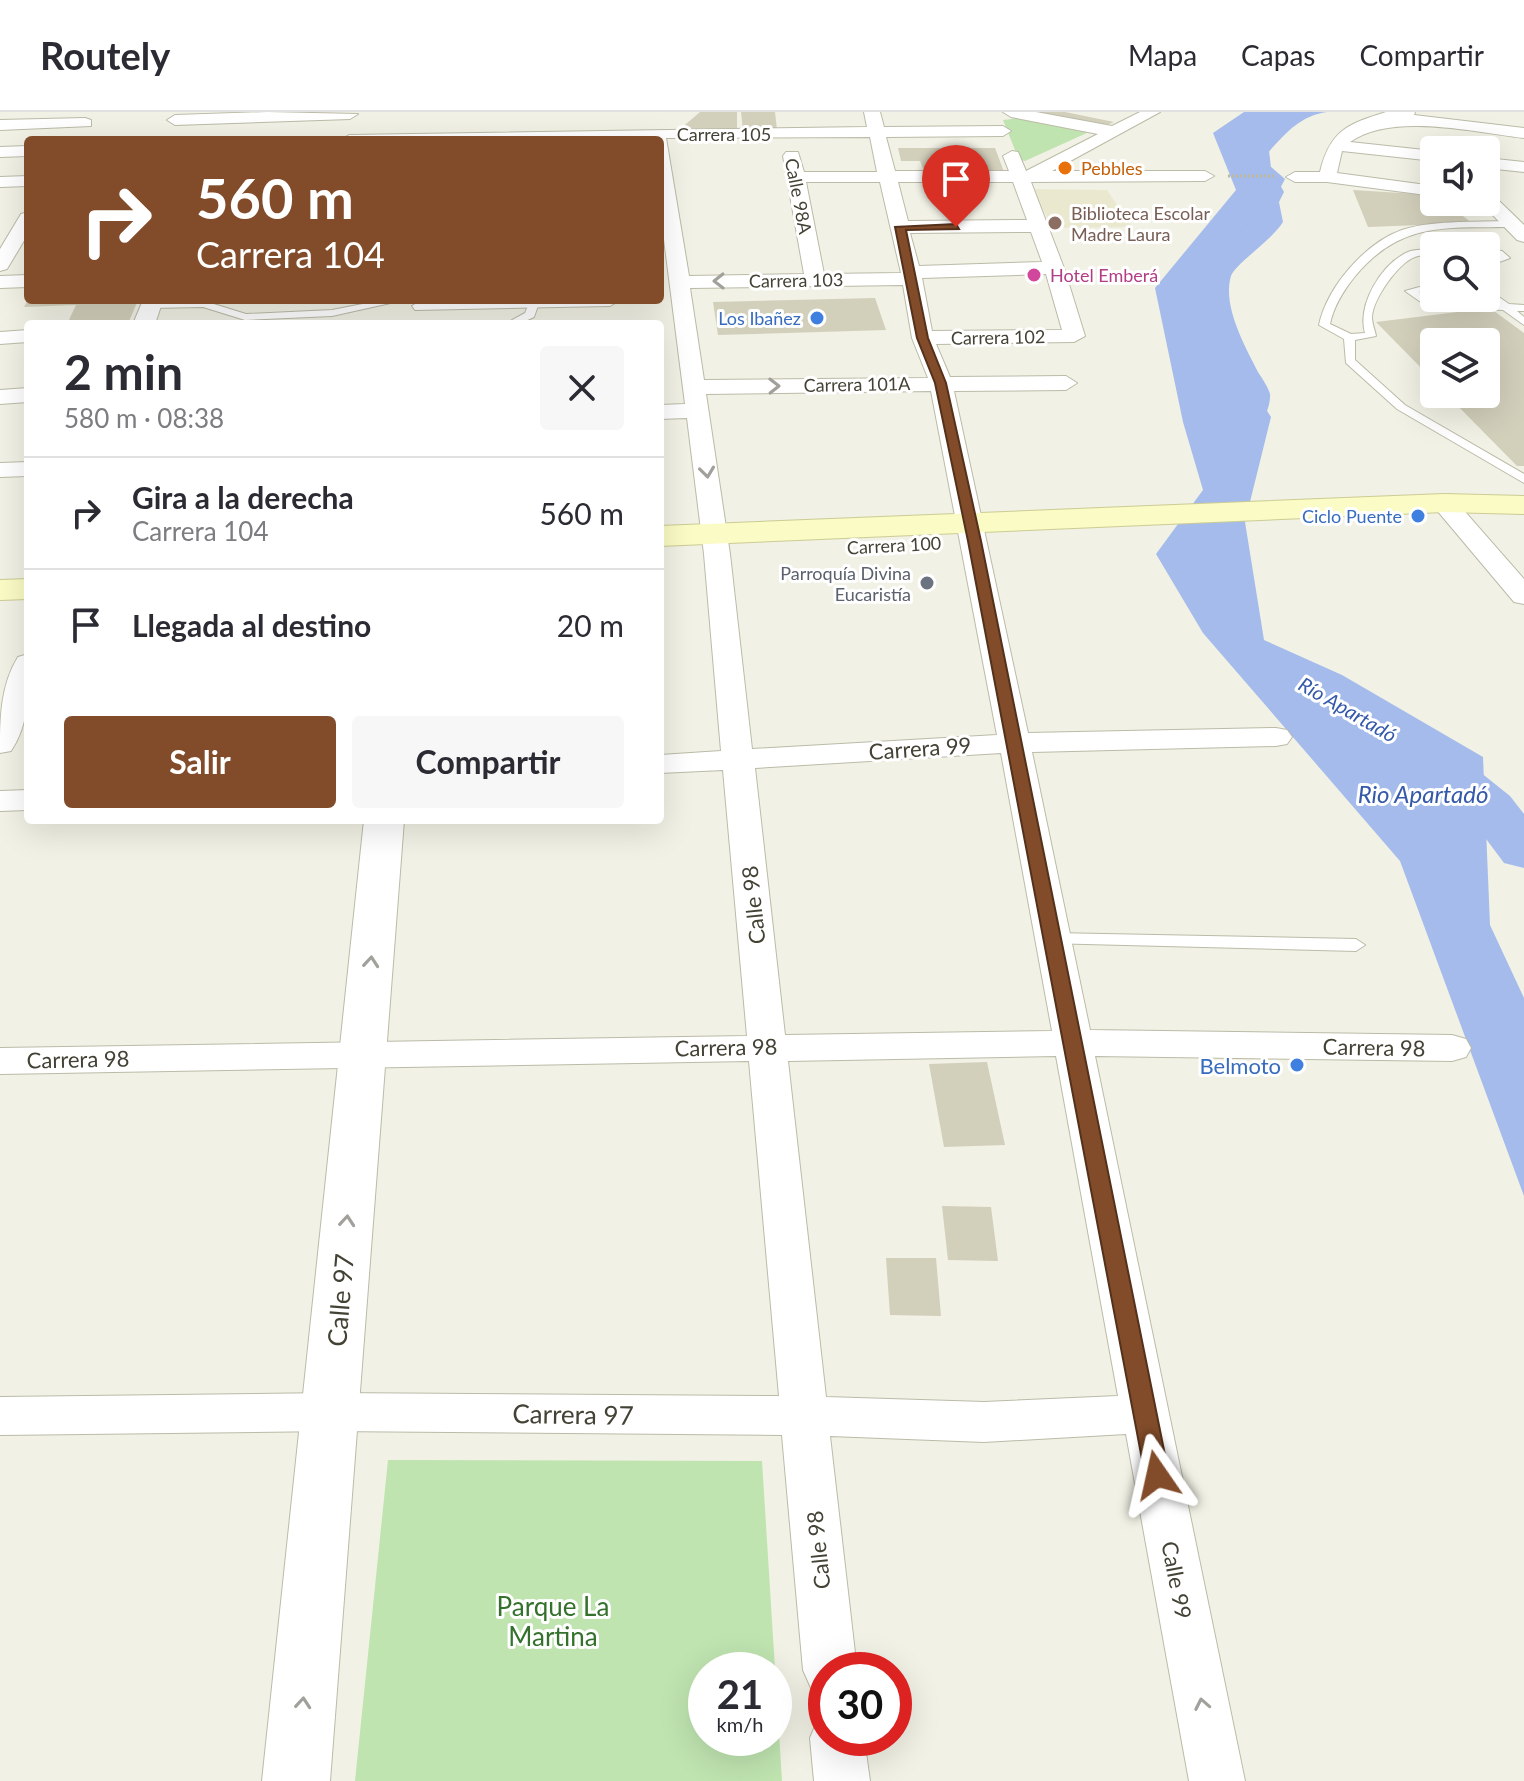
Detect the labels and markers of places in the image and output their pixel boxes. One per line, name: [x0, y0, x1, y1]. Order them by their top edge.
pin: [922, 145, 990, 227]
place label: Pebbles: [1081, 157, 1143, 179]
marker: Pebbles: [1056, 159, 1074, 177]
place label: Biblioteca Escolar Madre Laura: [1071, 202, 1210, 245]
marker: Biblioteca Escolar Madre Laura: [1046, 214, 1064, 232]
place label: Hotel Emberá: [1050, 264, 1158, 286]
marker: Hotel Emberá: [1025, 266, 1043, 284]
place label: Los Ibañez: [718, 307, 801, 329]
marker: Los Ibañez: [808, 309, 826, 327]
place label: Ciclo Puente: [1302, 505, 1402, 527]
marker: Ciclo Puente: [1409, 507, 1427, 525]
place label: Parroquía Divina Eucaristía: [780, 562, 911, 605]
marker: Parroquía Divina Eucaristía: [918, 574, 936, 592]
place label: Belmoto: [1199, 1052, 1281, 1079]
marker: Belmoto: [1288, 1056, 1306, 1074]

